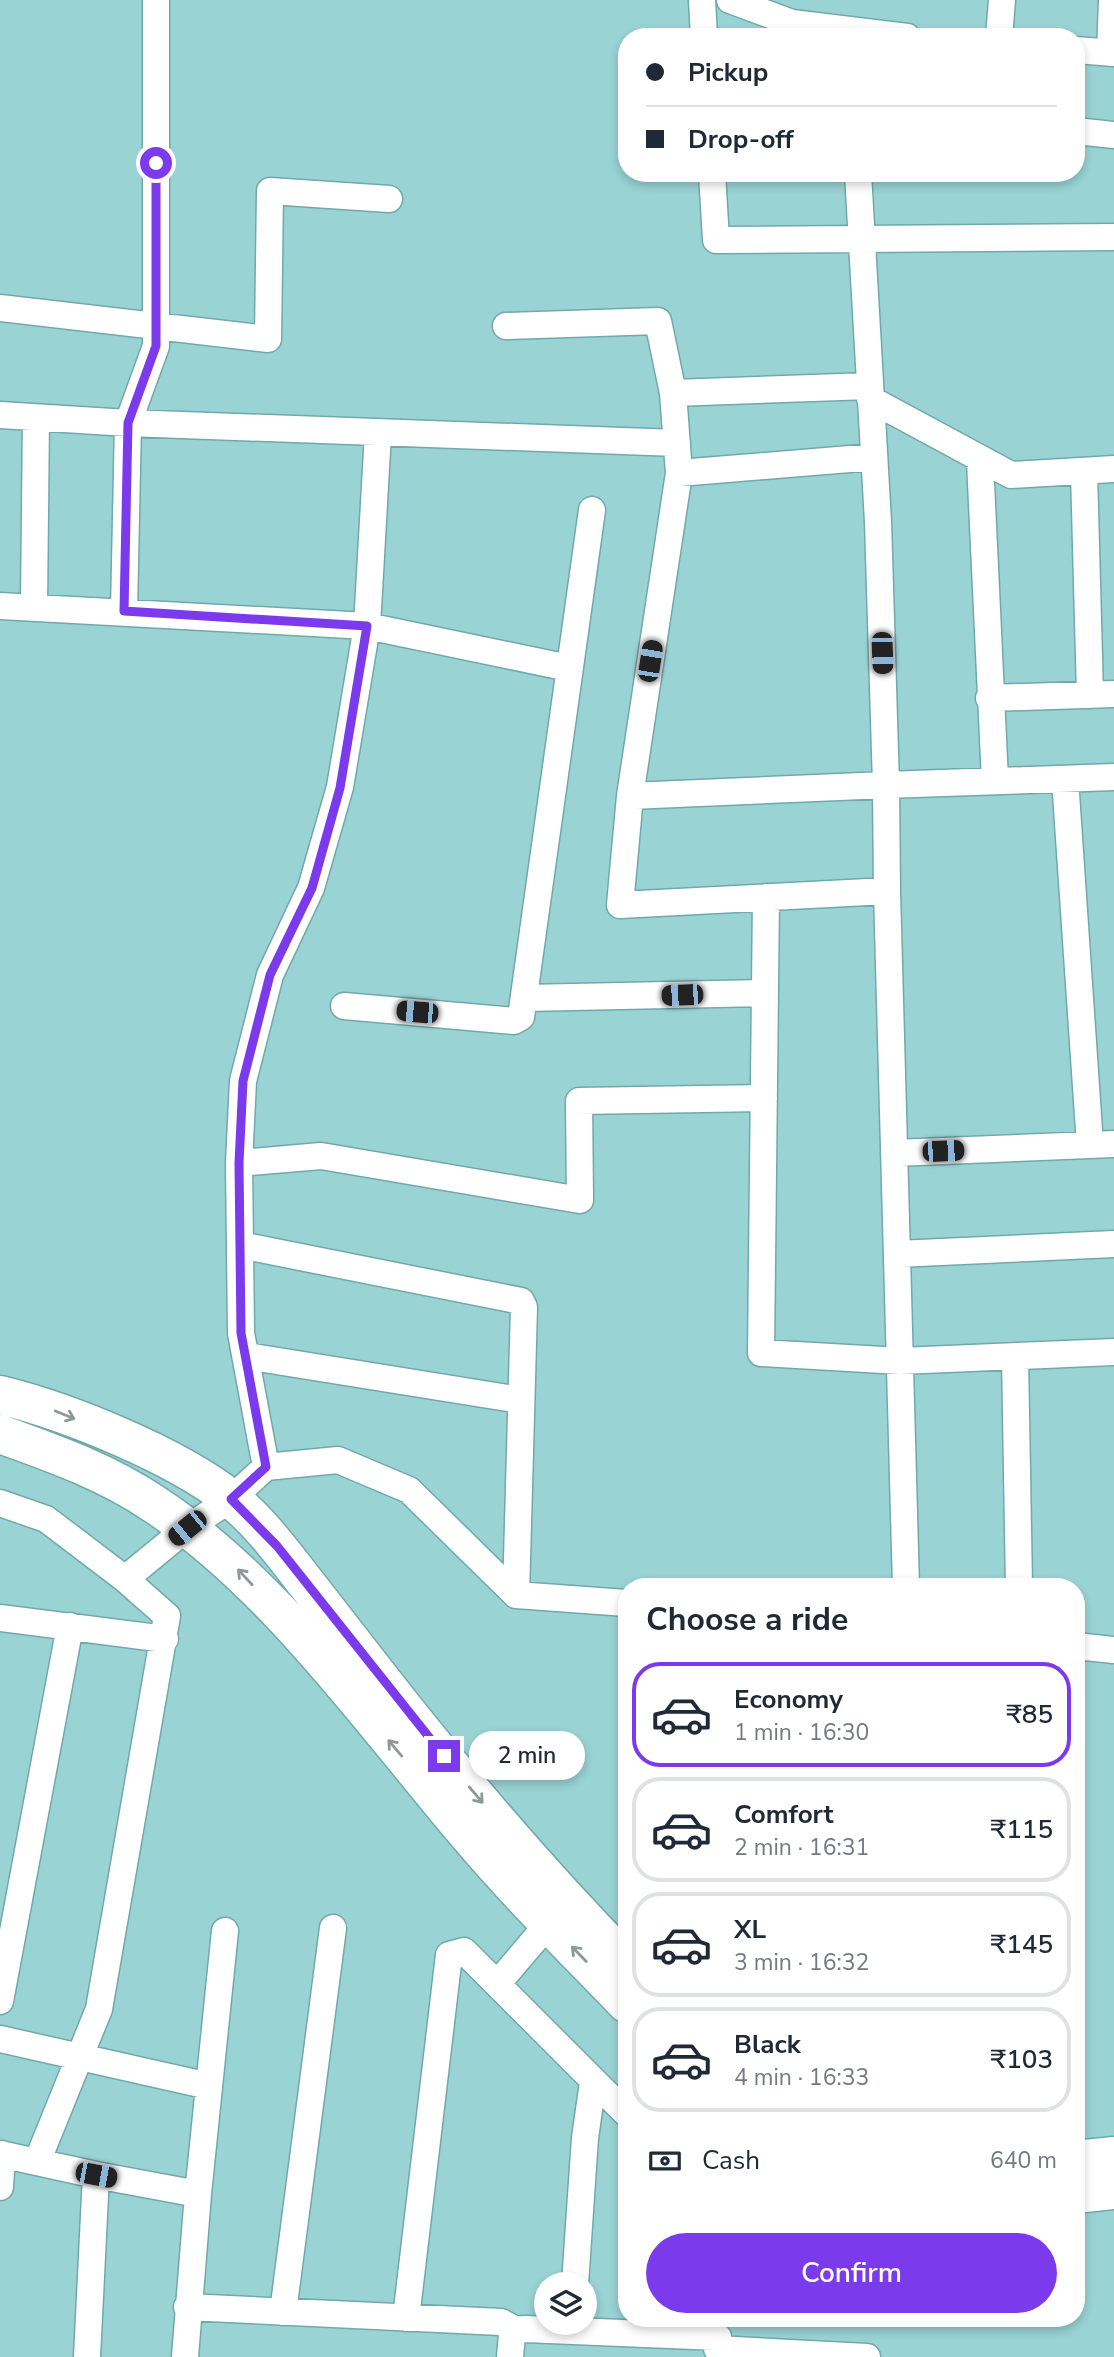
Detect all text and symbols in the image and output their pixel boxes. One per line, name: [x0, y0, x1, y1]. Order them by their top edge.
text: Pickup: [688, 55, 768, 90]
text: Drop-off: [688, 122, 794, 157]
route start: [140, 147, 172, 179]
car: [871, 632, 894, 674]
car: [637, 639, 664, 683]
car: [661, 984, 704, 1006]
car: [396, 1000, 439, 1024]
car: [922, 1140, 965, 1162]
one-way arrow: [54, 1409, 76, 1422]
car: [165, 1507, 210, 1549]
one-way arrow: [237, 1568, 253, 1586]
text: Choose a ride: [646, 1598, 848, 1641]
text: Economy: [734, 1682, 843, 1717]
icon: car: [650, 1683, 713, 1746]
text: ₹85: [1006, 1697, 1053, 1732]
text: 1 min · 16:30: [734, 1717, 869, 1748]
callout: 2 min: [468, 1732, 584, 1780]
one-way arrow: [387, 1739, 403, 1757]
route end: [428, 1740, 460, 1772]
text: 2 min: [498, 1740, 556, 1771]
one-way arrow: [468, 1785, 484, 1803]
text: Comfort: [734, 1797, 834, 1832]
icon: car: [650, 1798, 713, 1861]
text: ₹115: [991, 1812, 1053, 1847]
text: 2 min · 16:31: [734, 1832, 869, 1863]
text: XL: [734, 1912, 766, 1947]
icon: car: [650, 1913, 713, 1976]
text: ₹145: [991, 1927, 1053, 1962]
one-way arrow: [571, 1946, 588, 1963]
text: 3 min · 16:32: [734, 1947, 869, 1978]
text: Black: [734, 2027, 801, 2062]
icon: car: [650, 2028, 713, 2091]
text: ₹103: [991, 2042, 1053, 2077]
text: 4 min · 16:33: [734, 2062, 869, 2093]
icon: cash: [646, 2142, 684, 2180]
text: Cash: [702, 2143, 760, 2178]
text: 640 m: [990, 2145, 1057, 2176]
car: [74, 2161, 119, 2189]
button: Confirm: [646, 2233, 1057, 2313]
map controls: [534, 2272, 597, 2335]
button: layers: [534, 2272, 597, 2335]

